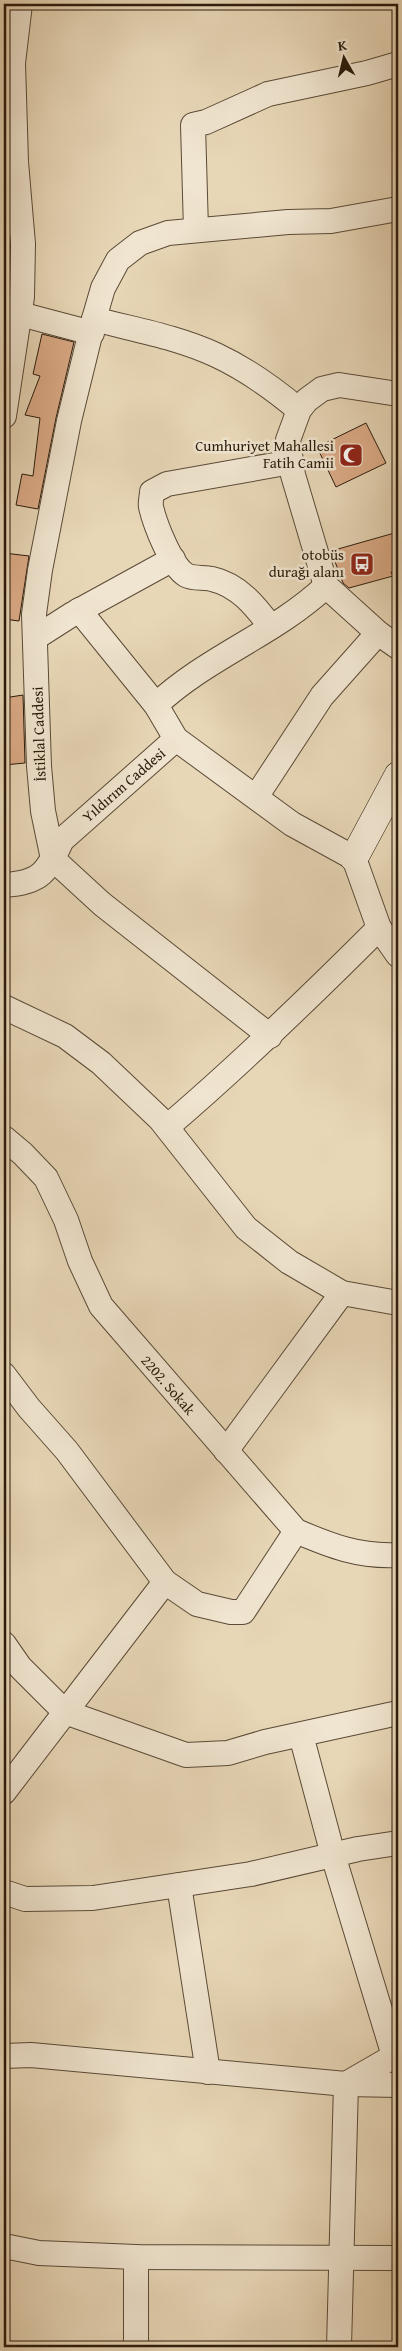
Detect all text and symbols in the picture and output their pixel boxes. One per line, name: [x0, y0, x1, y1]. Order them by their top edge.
north arrow: [320, 32, 370, 82]
text: K: [336, 35, 348, 56]
place label: Cumhuriyet Mahallesi Fatih Camii: [195, 435, 334, 473]
mosque icon: Cumhuriyet Mahallesi Fatih Camii: [338, 442, 364, 468]
place label: otobüs durağı alanı: [269, 544, 344, 582]
bus stop icon: otobüs durağı alanı: [349, 551, 375, 577]
street label: İstiklal Caddesi: [26, 686, 51, 782]
street label: Yıldırım Caddesi: [78, 743, 170, 827]
street label: 2202. Sokak: [136, 1350, 201, 1419]

